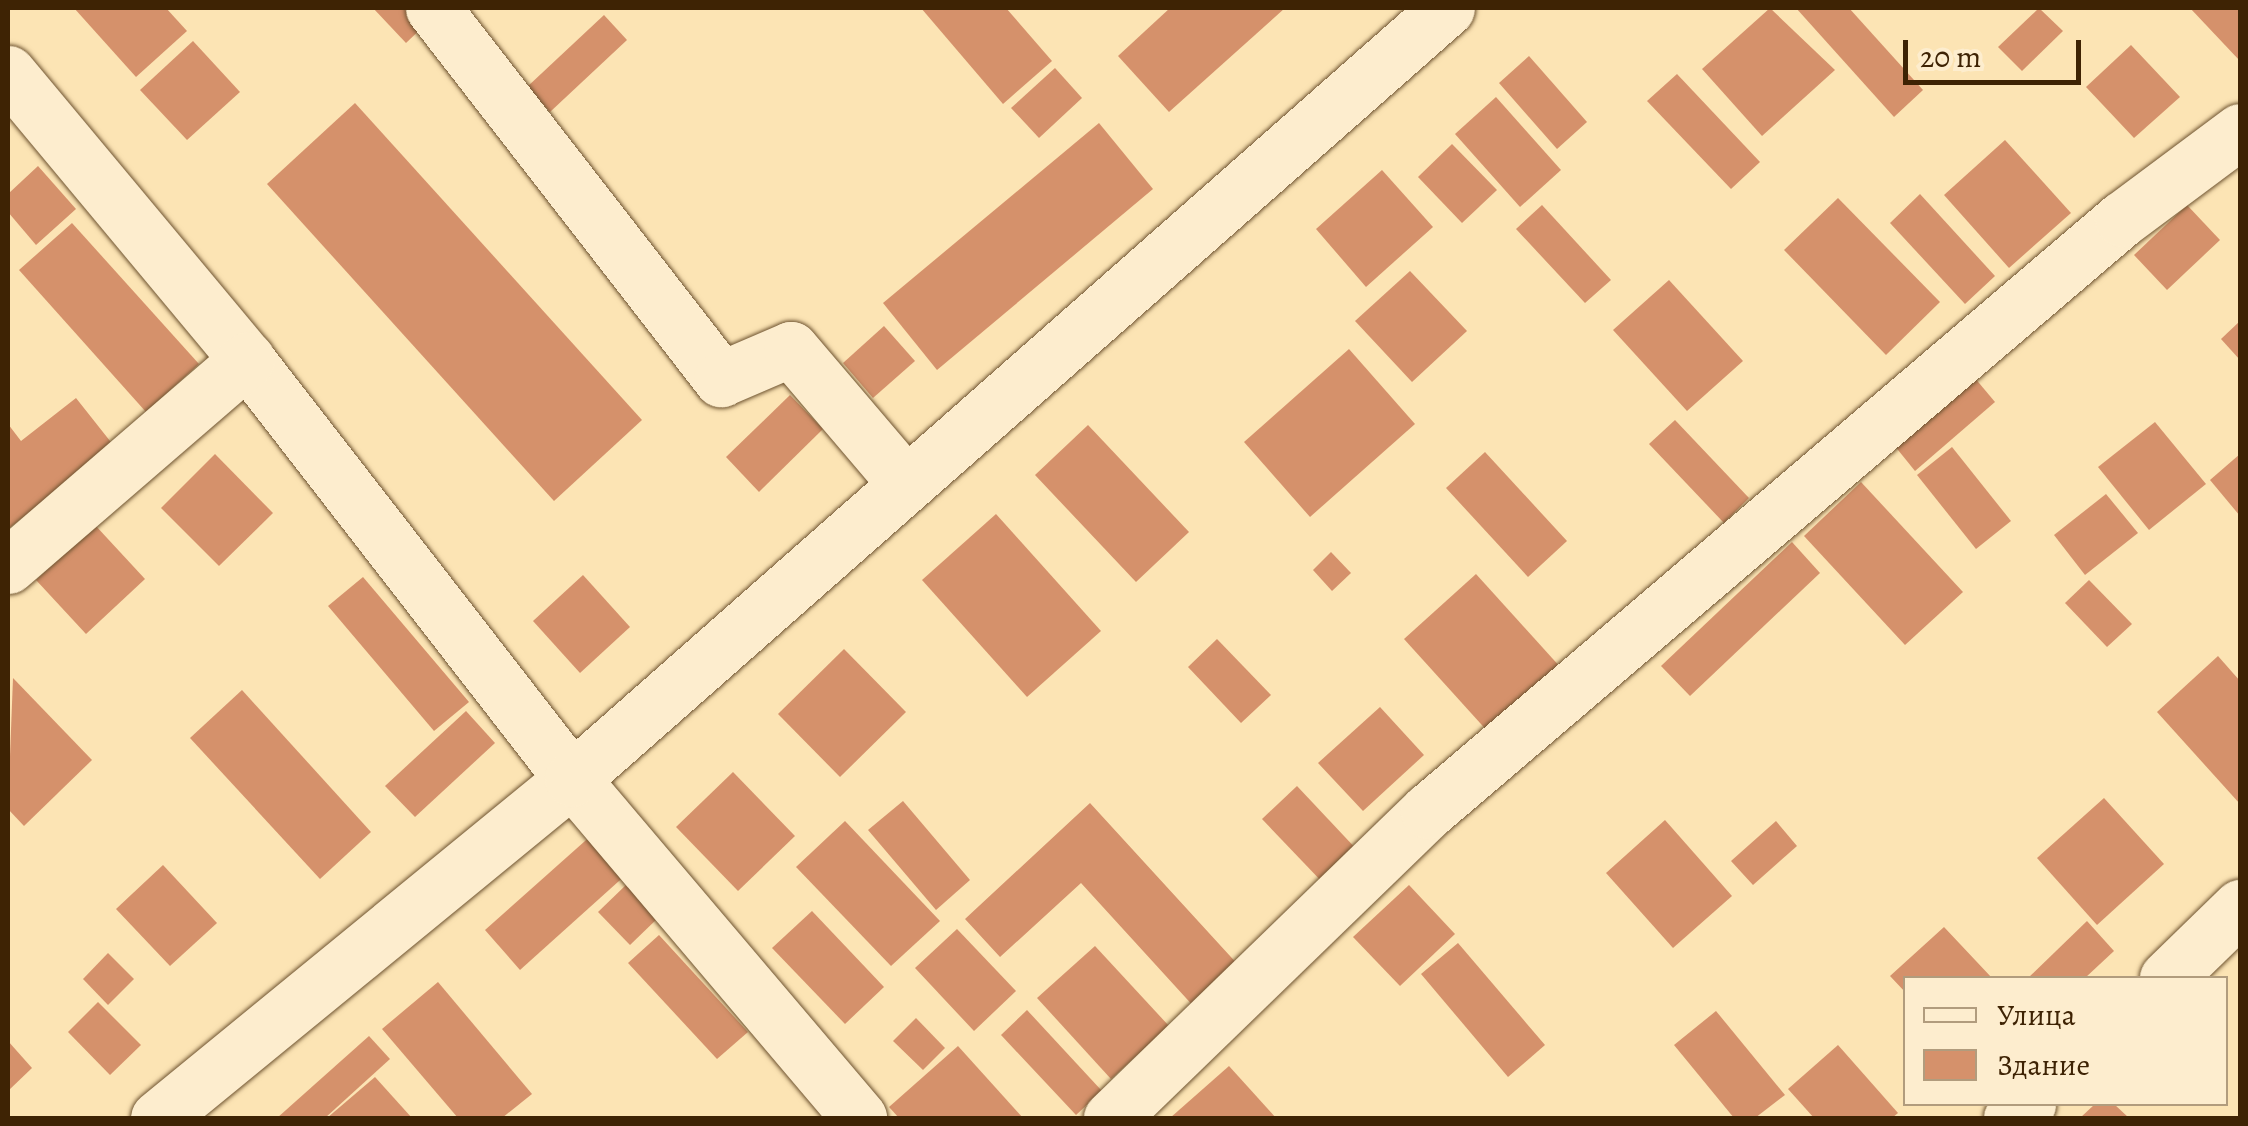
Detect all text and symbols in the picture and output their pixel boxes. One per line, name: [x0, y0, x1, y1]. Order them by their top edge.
scale bar: [1908, 20, 2086, 82]
text: 20 m: [1920, 37, 1981, 77]
legend: [1903, 976, 2228, 1106]
text: Улица: [1997, 995, 2076, 1035]
text: Здание: [1997, 1045, 2090, 1085]

